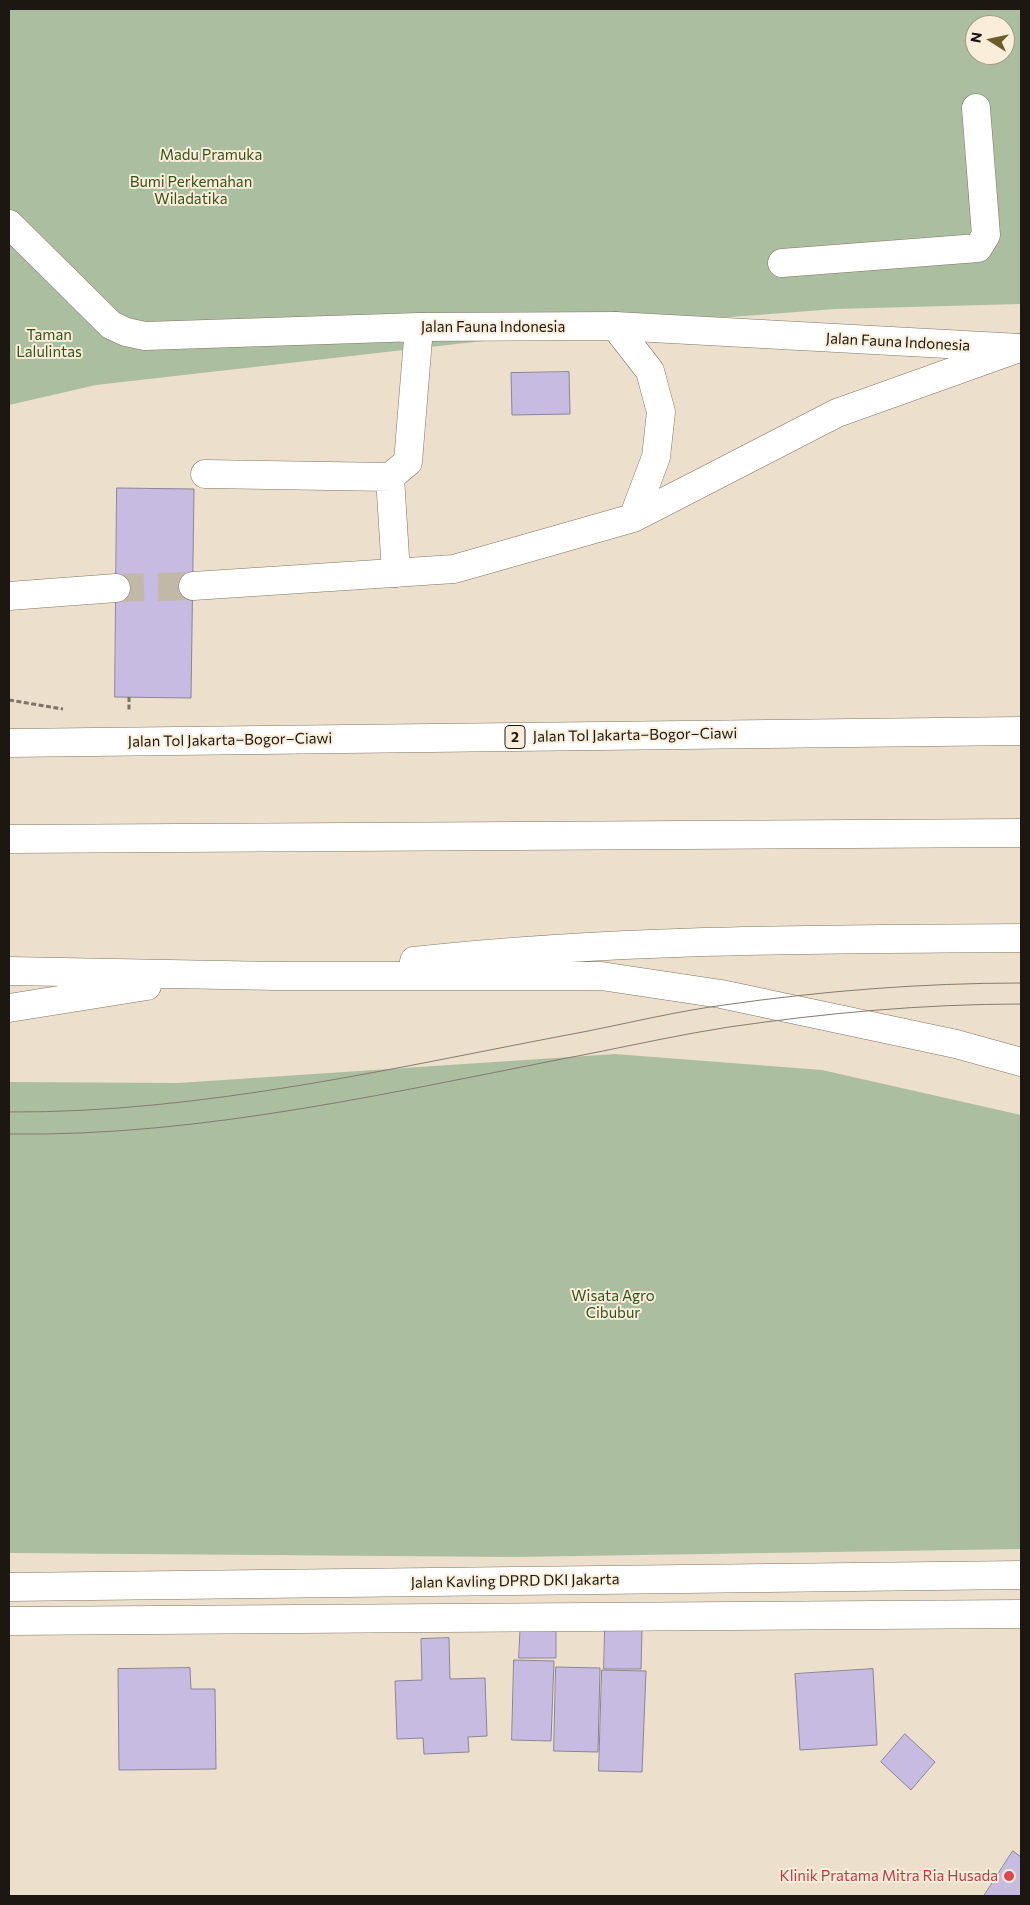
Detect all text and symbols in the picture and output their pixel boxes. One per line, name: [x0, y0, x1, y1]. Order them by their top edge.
north arrow: [965, 15, 1015, 65]
text: N: [966, 31, 985, 44]
park label: Madu Pramuka: [160, 146, 262, 164]
park label: Bumi Perkemahan Wiladatika: [130, 173, 252, 208]
street label: Jalan Fauna Indonesia: [421, 318, 565, 336]
park label: Taman Lalulintas: [16, 326, 82, 361]
street label: Jalan Fauna Indonesia: [825, 329, 971, 355]
street label: Jalan Tol Jakarta–Bogor–Ciawi: [533, 724, 737, 746]
road number: 2: [505, 726, 525, 749]
street label: Jalan Tol Jakarta–Bogor–Ciawi: [128, 729, 332, 751]
park label: Wisata Agro Cibubur: [571, 1287, 655, 1322]
street label: Jalan Kavling DPRD DKI Jakarta: [410, 1570, 620, 1592]
place label: Klinik Pratama Mitra Ria Husada: [780, 1867, 998, 1885]
marker: Klinik Pratama Mitra Ria Husada: [1002, 1869, 1016, 1883]

